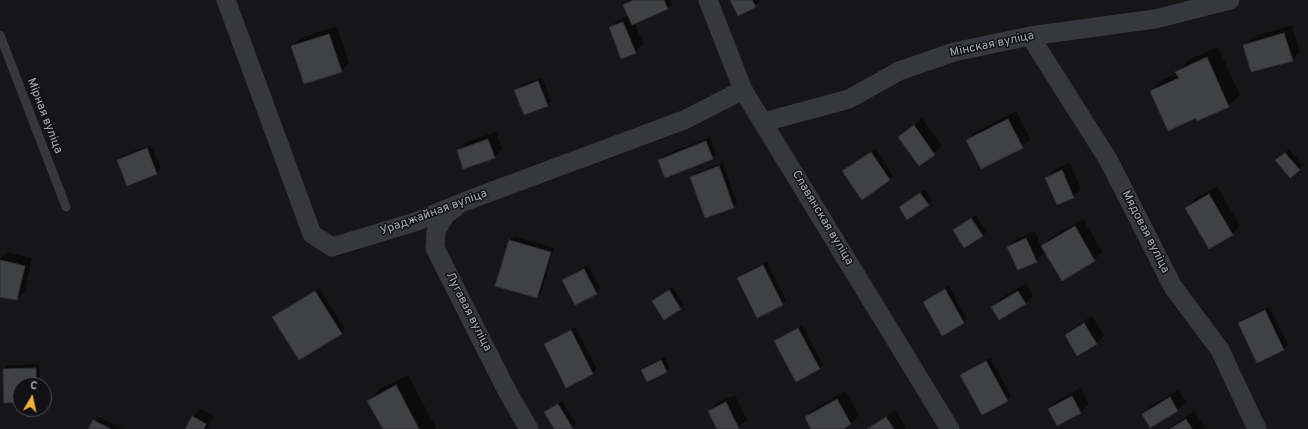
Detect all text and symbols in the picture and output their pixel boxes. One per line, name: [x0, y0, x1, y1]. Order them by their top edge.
street label: Мінская вуліца: [949, 29, 1035, 61]
street label: Мірная вуліца: [23, 76, 65, 156]
street label: Славянская вуліца: [788, 168, 856, 268]
street label: Ураджайная вуліца: [379, 187, 489, 239]
street label: Мядовая вуліца: [1118, 188, 1172, 276]
street label: Лугавая вуліца: [442, 270, 494, 354]
north arrow: [12, 377, 52, 417]
text: С: [29, 379, 38, 394]

